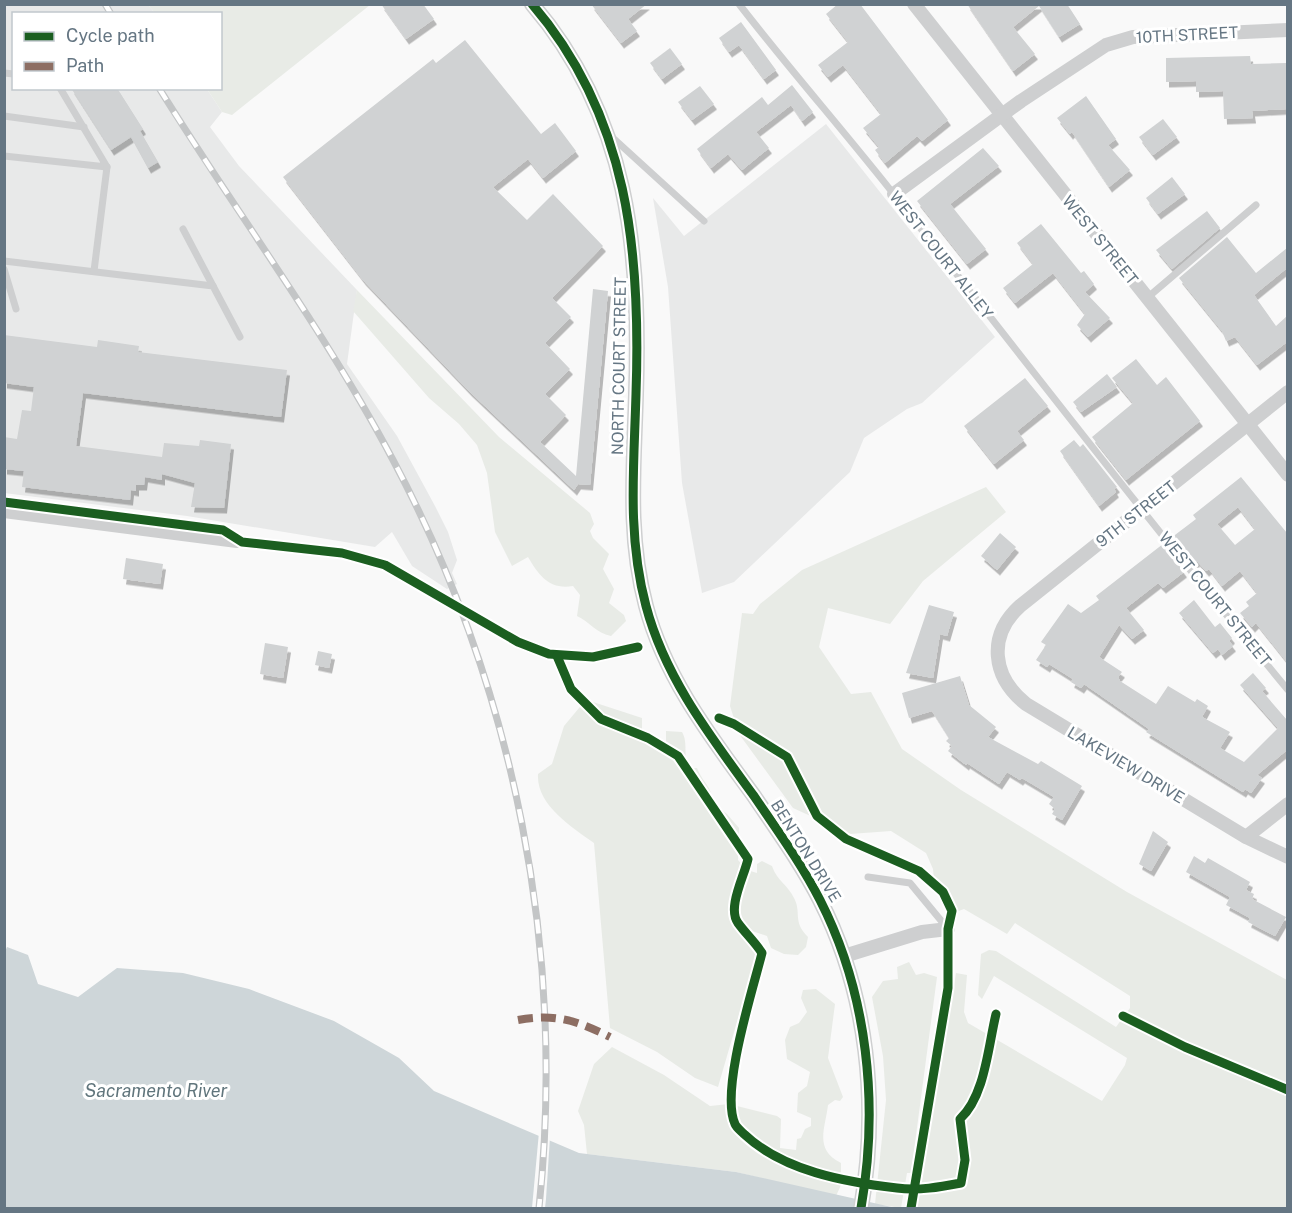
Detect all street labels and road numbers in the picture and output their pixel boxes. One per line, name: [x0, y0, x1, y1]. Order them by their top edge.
street label: 10TH STREET: [1135, 23, 1239, 47]
street label: WEST COURT ALLEY: [885, 187, 997, 323]
street label: WEST STREET: [1058, 191, 1142, 289]
street label: NORTH COURT STREET: [608, 276, 630, 455]
street label: 9TH STREET: [1092, 477, 1180, 551]
street label: WEST COURT STREET: [1155, 528, 1275, 670]
street label: LAKEVIEW DRIVE: [1064, 723, 1188, 807]
street label: BENTON DRIVE: [767, 796, 845, 906]

